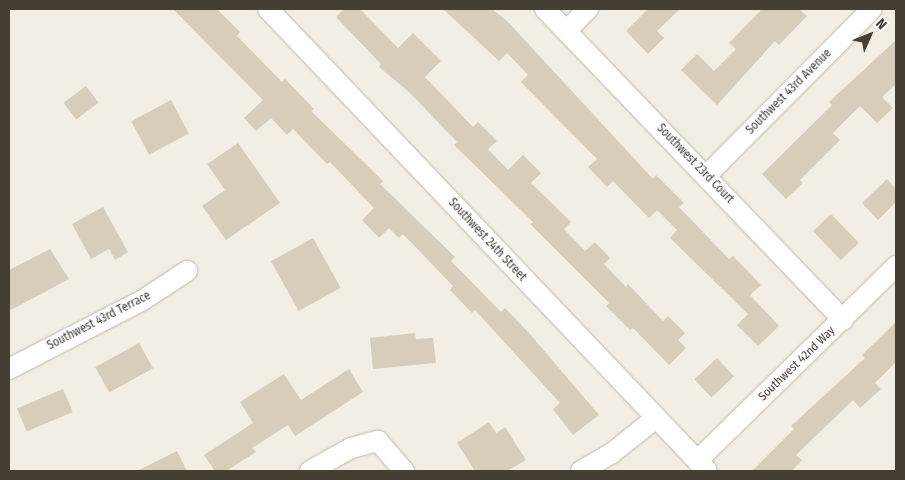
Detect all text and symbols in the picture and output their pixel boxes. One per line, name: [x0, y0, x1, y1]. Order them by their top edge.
north arrow: [845, 10, 895, 60]
text: N: [872, 15, 890, 33]
street label: Southwest 43rd Avenue: [743, 46, 835, 138]
street label: Southwest 23rd Court: [653, 121, 737, 207]
street label: Southwest 24th Street: [445, 196, 529, 284]
street label: Southwest 43rd Terrace: [45, 289, 153, 353]
street label: Southwest 42nd Way: [756, 324, 838, 404]

